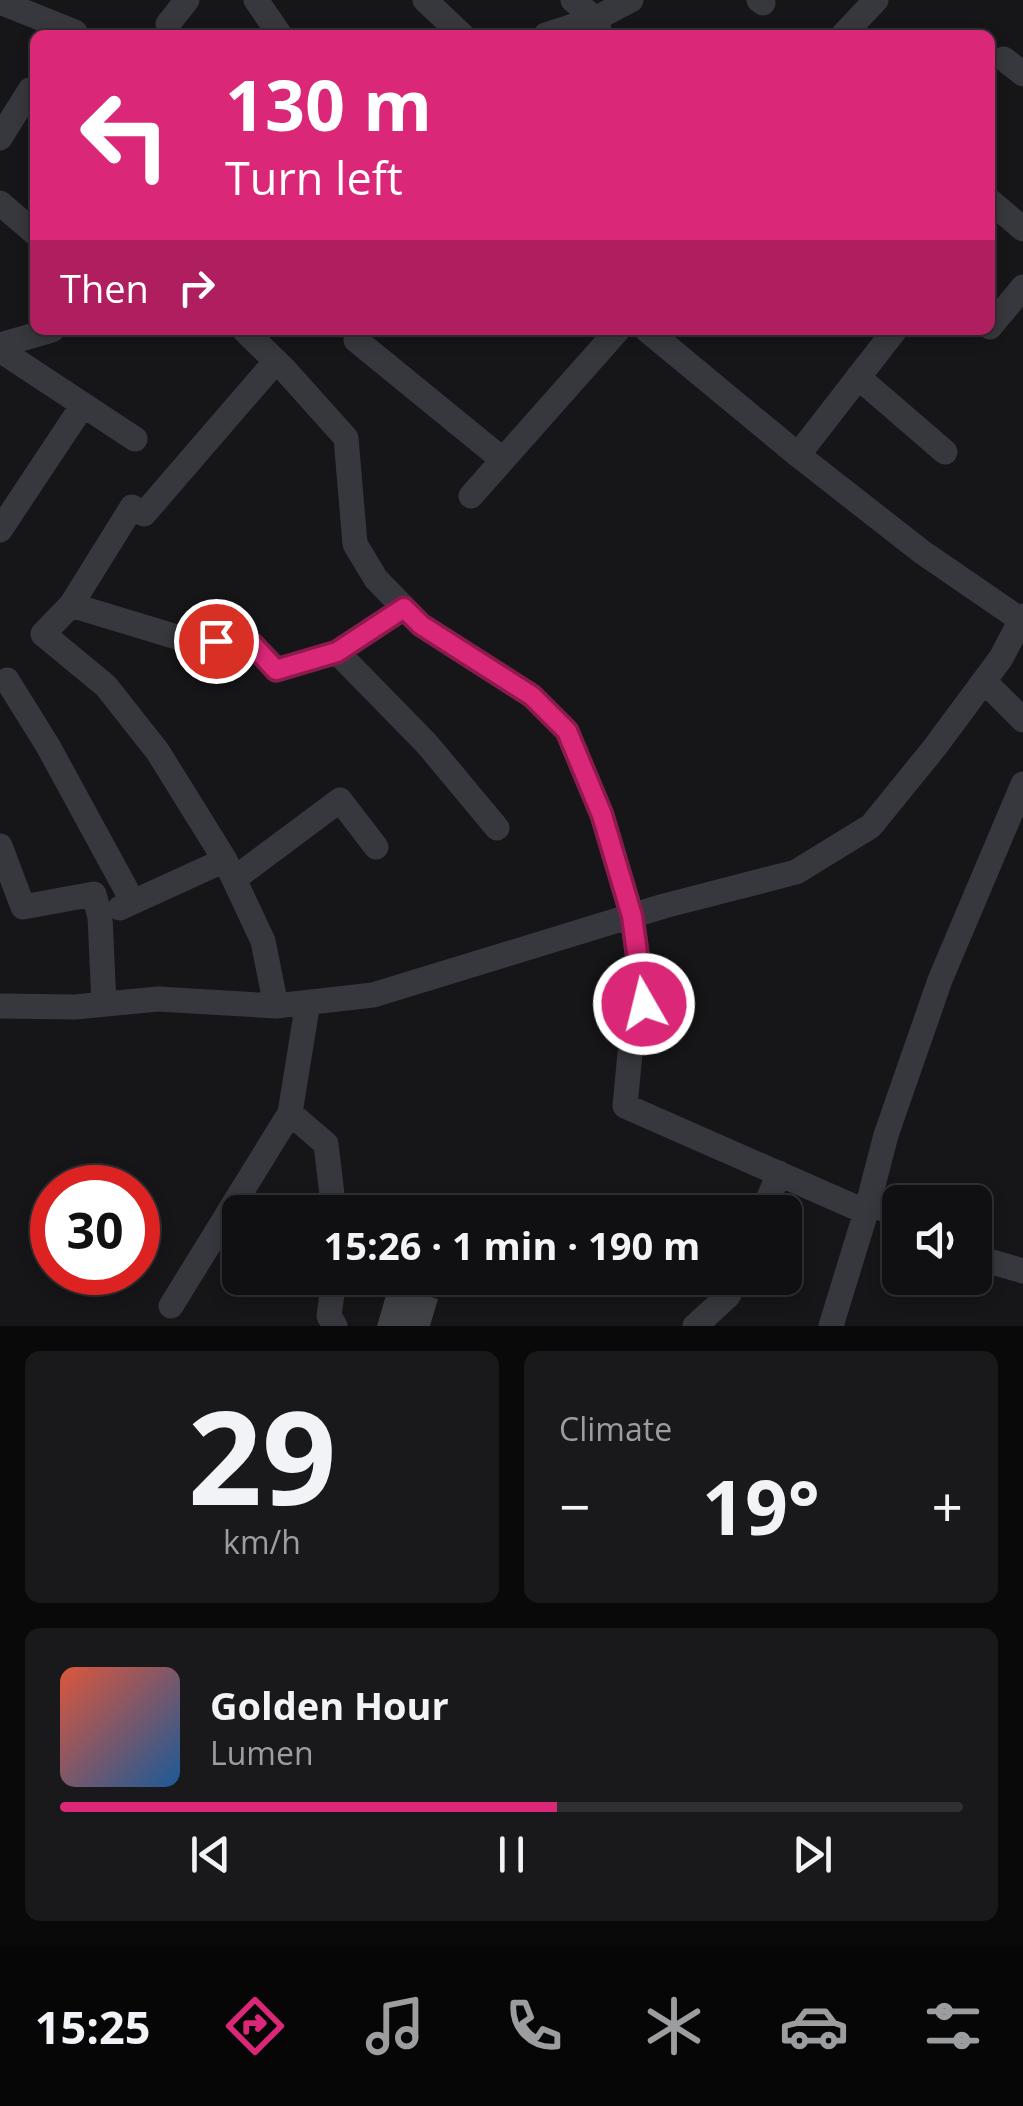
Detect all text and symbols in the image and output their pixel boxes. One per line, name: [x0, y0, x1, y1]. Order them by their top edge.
text: 130 m: [225, 56, 432, 152]
icon: left: [60, 70, 190, 200]
text: Turn left: [225, 147, 403, 208]
icon: right: [169, 260, 224, 315]
text: Then: [60, 262, 149, 314]
pin: [174, 599, 259, 684]
icon: arrive: [189, 614, 244, 669]
position arrow: [592, 952, 696, 1056]
speed limit sign: 30: [30, 1165, 160, 1295]
map controls: [882, 1185, 992, 1295]
button: sound: [882, 1185, 992, 1295]
text: 15:26 · 1 min · 190 m: [324, 1219, 700, 1271]
text: 29: [188, 1366, 336, 1543]
text: Climate: [559, 1407, 672, 1450]
text: 19°: [702, 1455, 820, 1557]
text: −: [559, 1468, 590, 1543]
text: +: [932, 1468, 963, 1543]
text: km/h: [223, 1520, 301, 1563]
text: Golden Hour: [210, 1679, 449, 1731]
text: Lumen: [210, 1731, 314, 1774]
icon: previous: [183, 1827, 238, 1882]
icon: pause: [484, 1827, 539, 1882]
icon: next: [785, 1827, 840, 1882]
icon: directions: [220, 1991, 290, 2061]
icon: music: [360, 1991, 430, 2061]
icon: phone: [499, 1991, 569, 2061]
icon: climate: [639, 1991, 709, 2061]
icon: car: [779, 1991, 849, 2061]
icon: filters: [918, 1991, 988, 2061]
text: 15:25: [35, 1996, 151, 2057]

